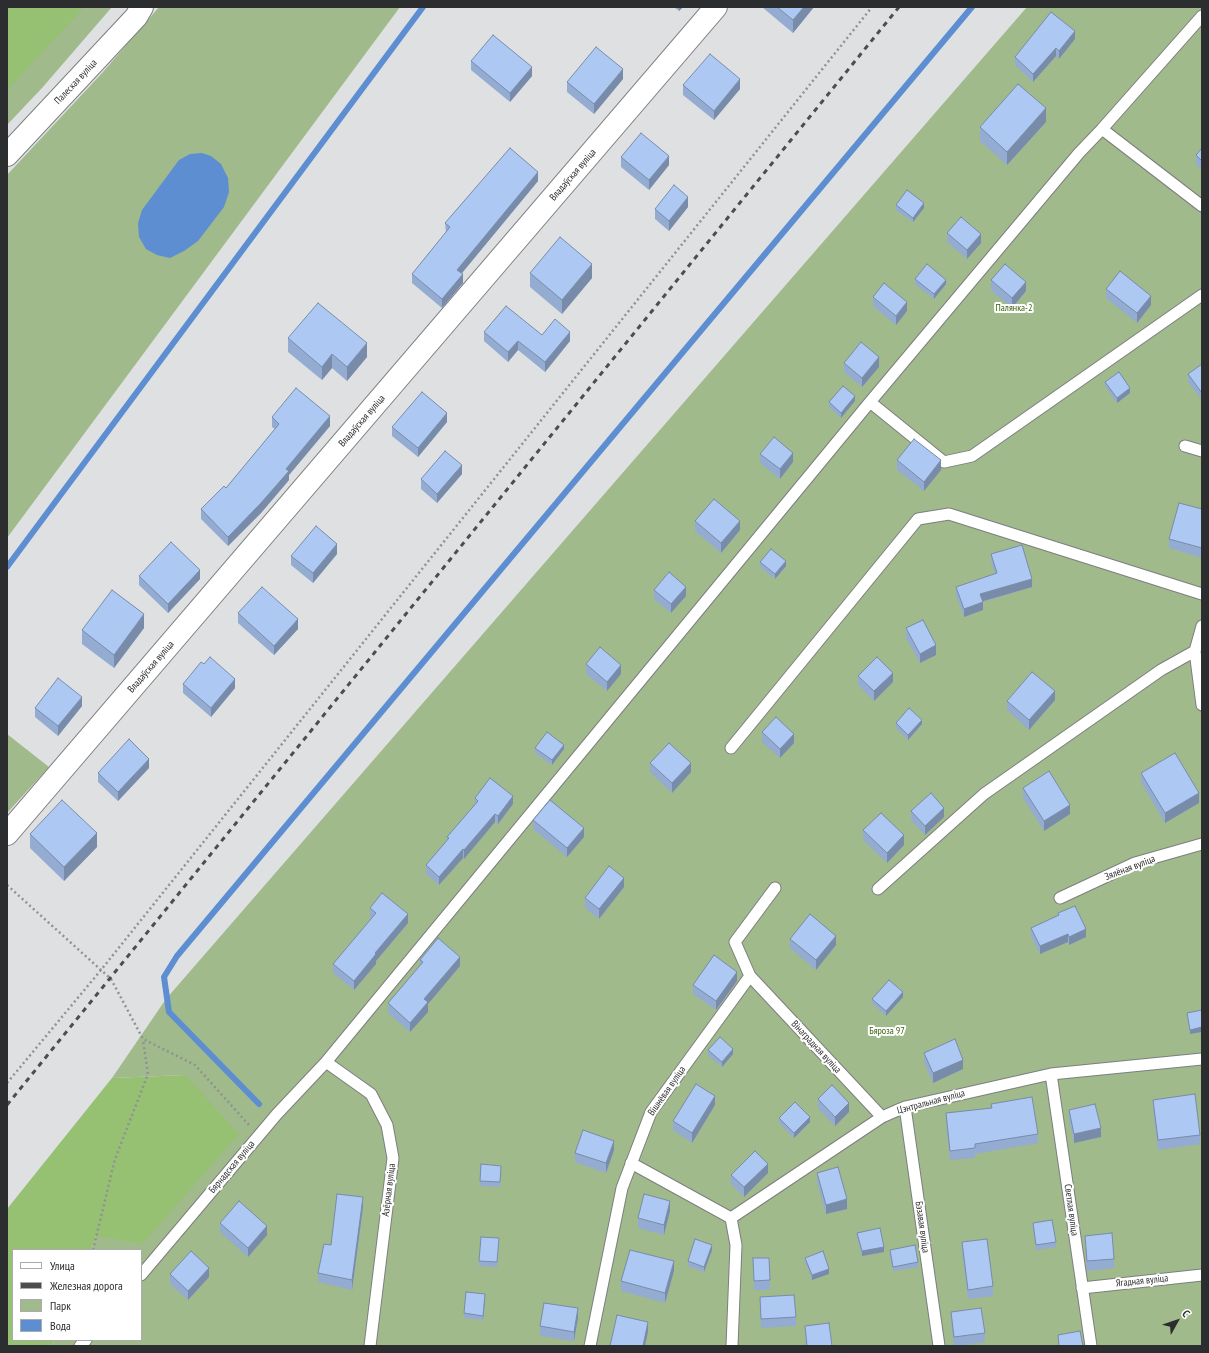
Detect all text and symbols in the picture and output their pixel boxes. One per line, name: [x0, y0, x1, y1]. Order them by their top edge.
street label: Палеская вуліца: [52, 57, 100, 107]
street label: Владаўская вуліца: [547, 147, 599, 203]
park label: Палянка-2: [996, 302, 1032, 314]
street label: Владаўская вуліца: [336, 393, 388, 449]
street label: Владаўская вуліца: [125, 639, 177, 695]
street label: Зялёная вуліца: [1103, 853, 1157, 883]
street label: Вінаградная вуліца: [789, 1018, 843, 1076]
park label: Бяроза 97: [869, 1025, 905, 1037]
street label: Вішнёвая вуліца: [646, 1064, 688, 1118]
street label: Цэнтральная вуліца: [896, 1087, 966, 1117]
street label: Бярнадская вуліца: [206, 1138, 258, 1196]
street label: Азёрная вуліца: [380, 1163, 398, 1217]
street label: Светлая вуліца: [1061, 1183, 1081, 1237]
street label: Бэзавая вуліца: [912, 1200, 932, 1254]
legend: [12, 1249, 142, 1341]
text: Улица: [50, 1258, 75, 1273]
street label: Ягадная вуліца: [1115, 1272, 1169, 1290]
text: Железная дорога: [50, 1278, 123, 1293]
text: Парк: [50, 1298, 71, 1313]
north arrow: [1157, 1301, 1197, 1341]
text: С: [1179, 1307, 1193, 1320]
text: Вода: [50, 1318, 71, 1333]

